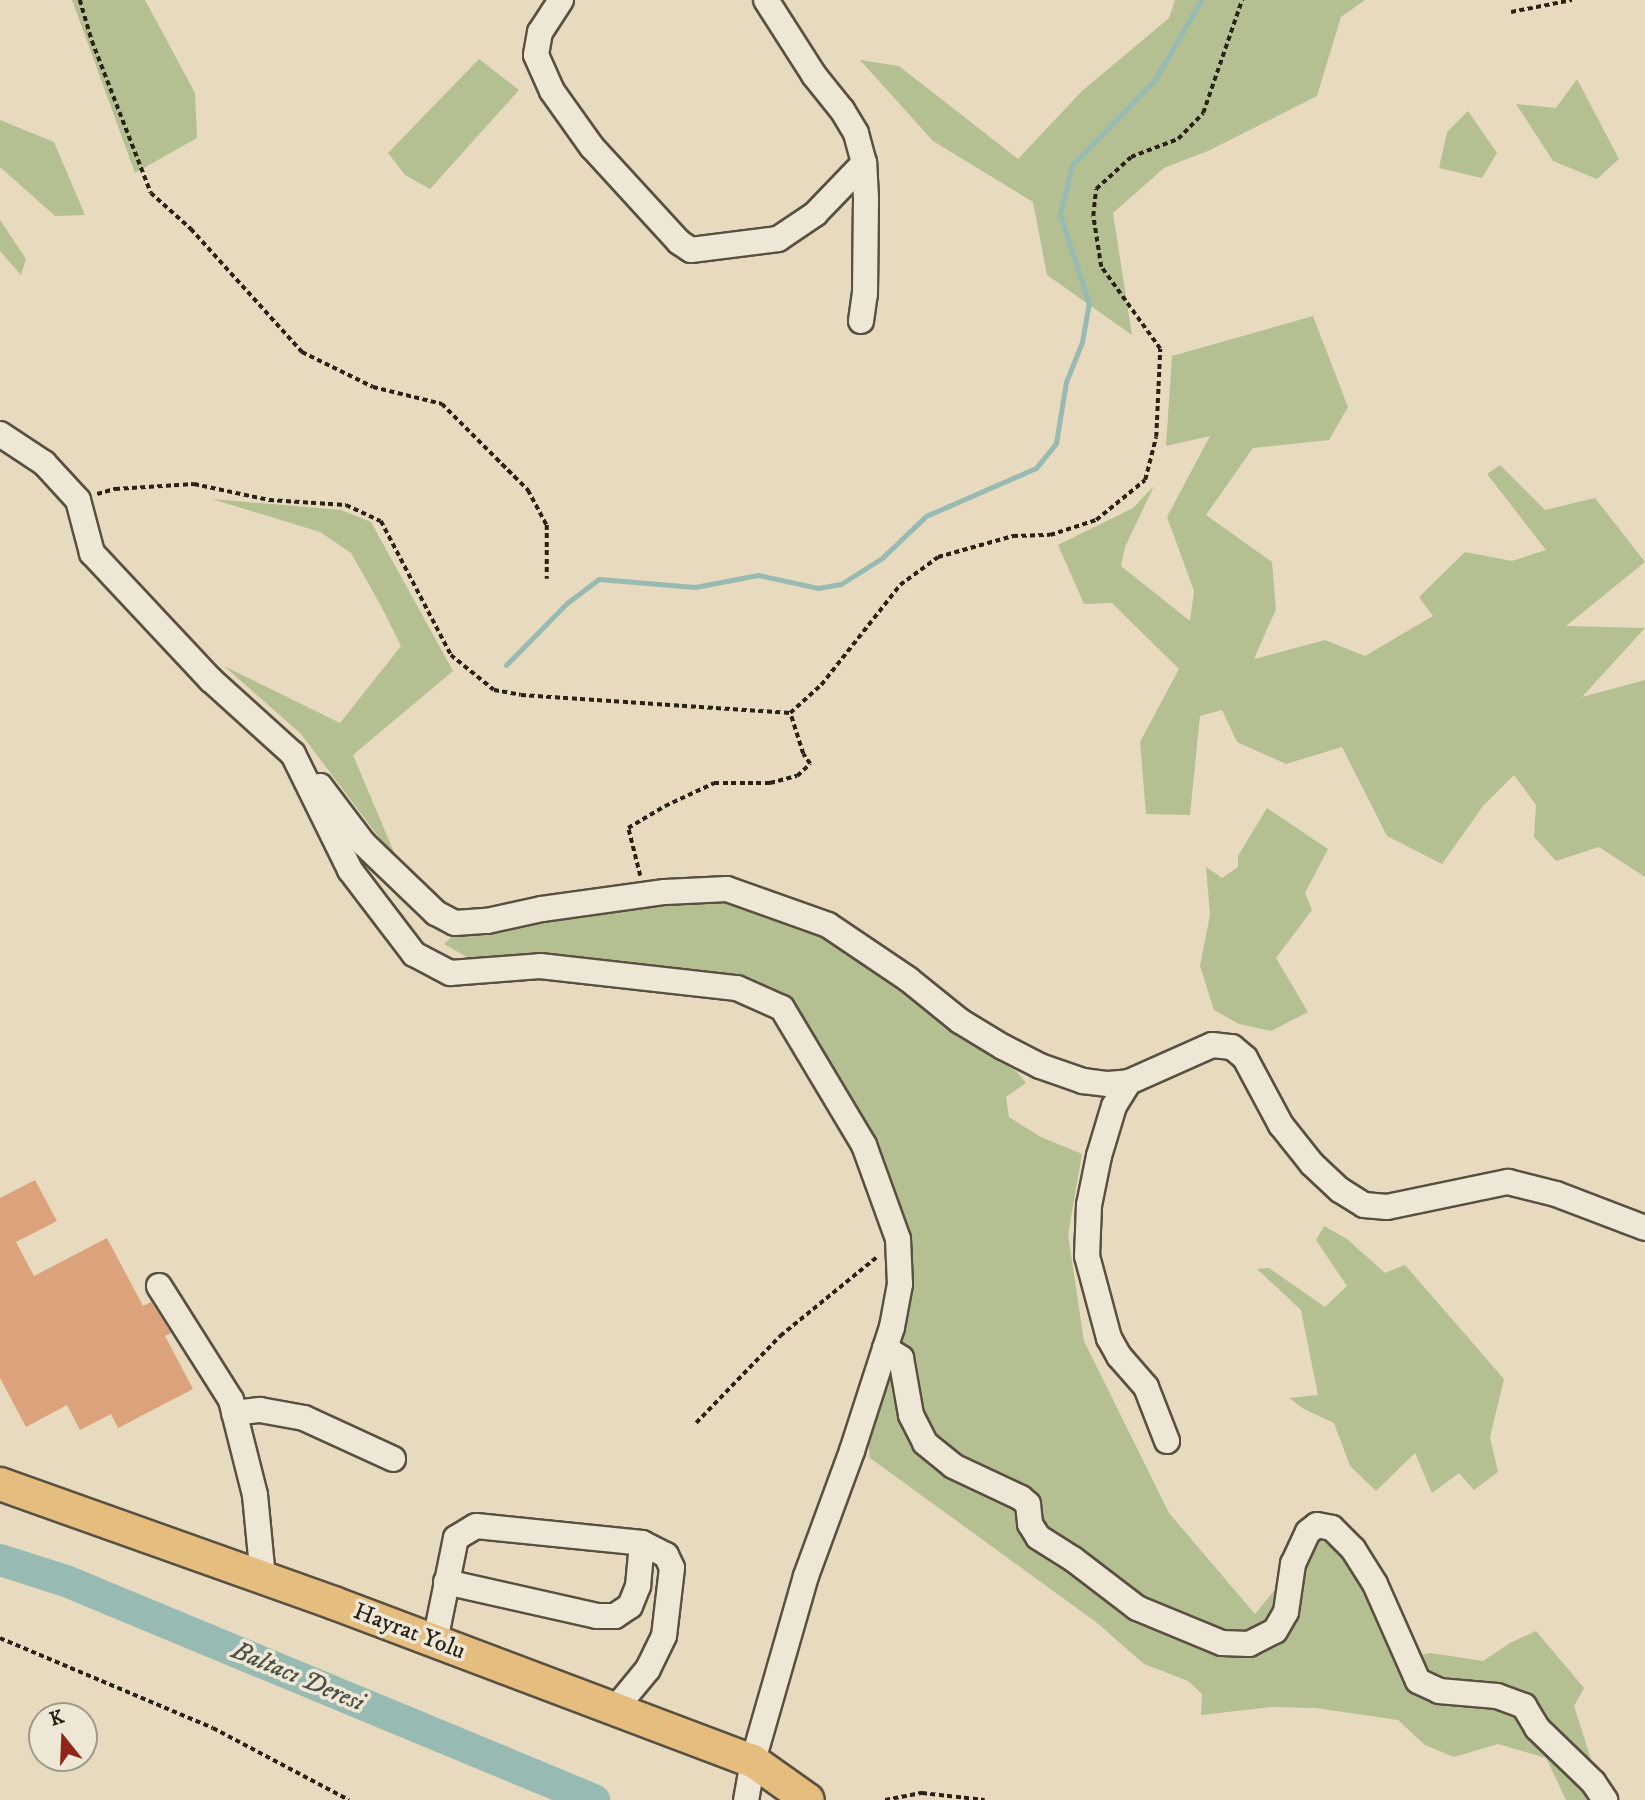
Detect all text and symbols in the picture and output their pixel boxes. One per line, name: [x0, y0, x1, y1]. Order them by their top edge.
street label: Hayrat Yolu: [349, 1598, 469, 1666]
water label: Baltacı Deresi: [227, 1635, 369, 1719]
north arrow: [28, 1702, 98, 1772]
text: K: [47, 1705, 67, 1731]

